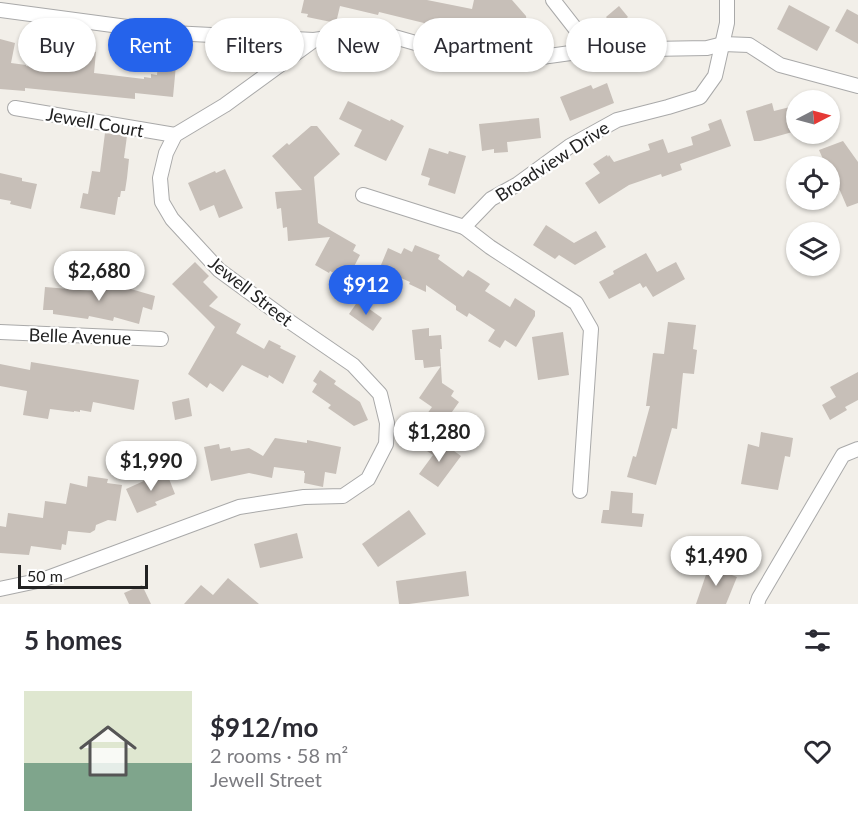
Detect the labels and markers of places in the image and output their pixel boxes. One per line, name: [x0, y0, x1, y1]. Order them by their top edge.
pin: $2,680: [50, 251, 148, 302]
pin: $912: [330, 265, 402, 316]
pin: $1,280: [390, 412, 488, 463]
pin: $1,990: [102, 441, 200, 492]
pin: $1,490: [667, 536, 765, 587]

